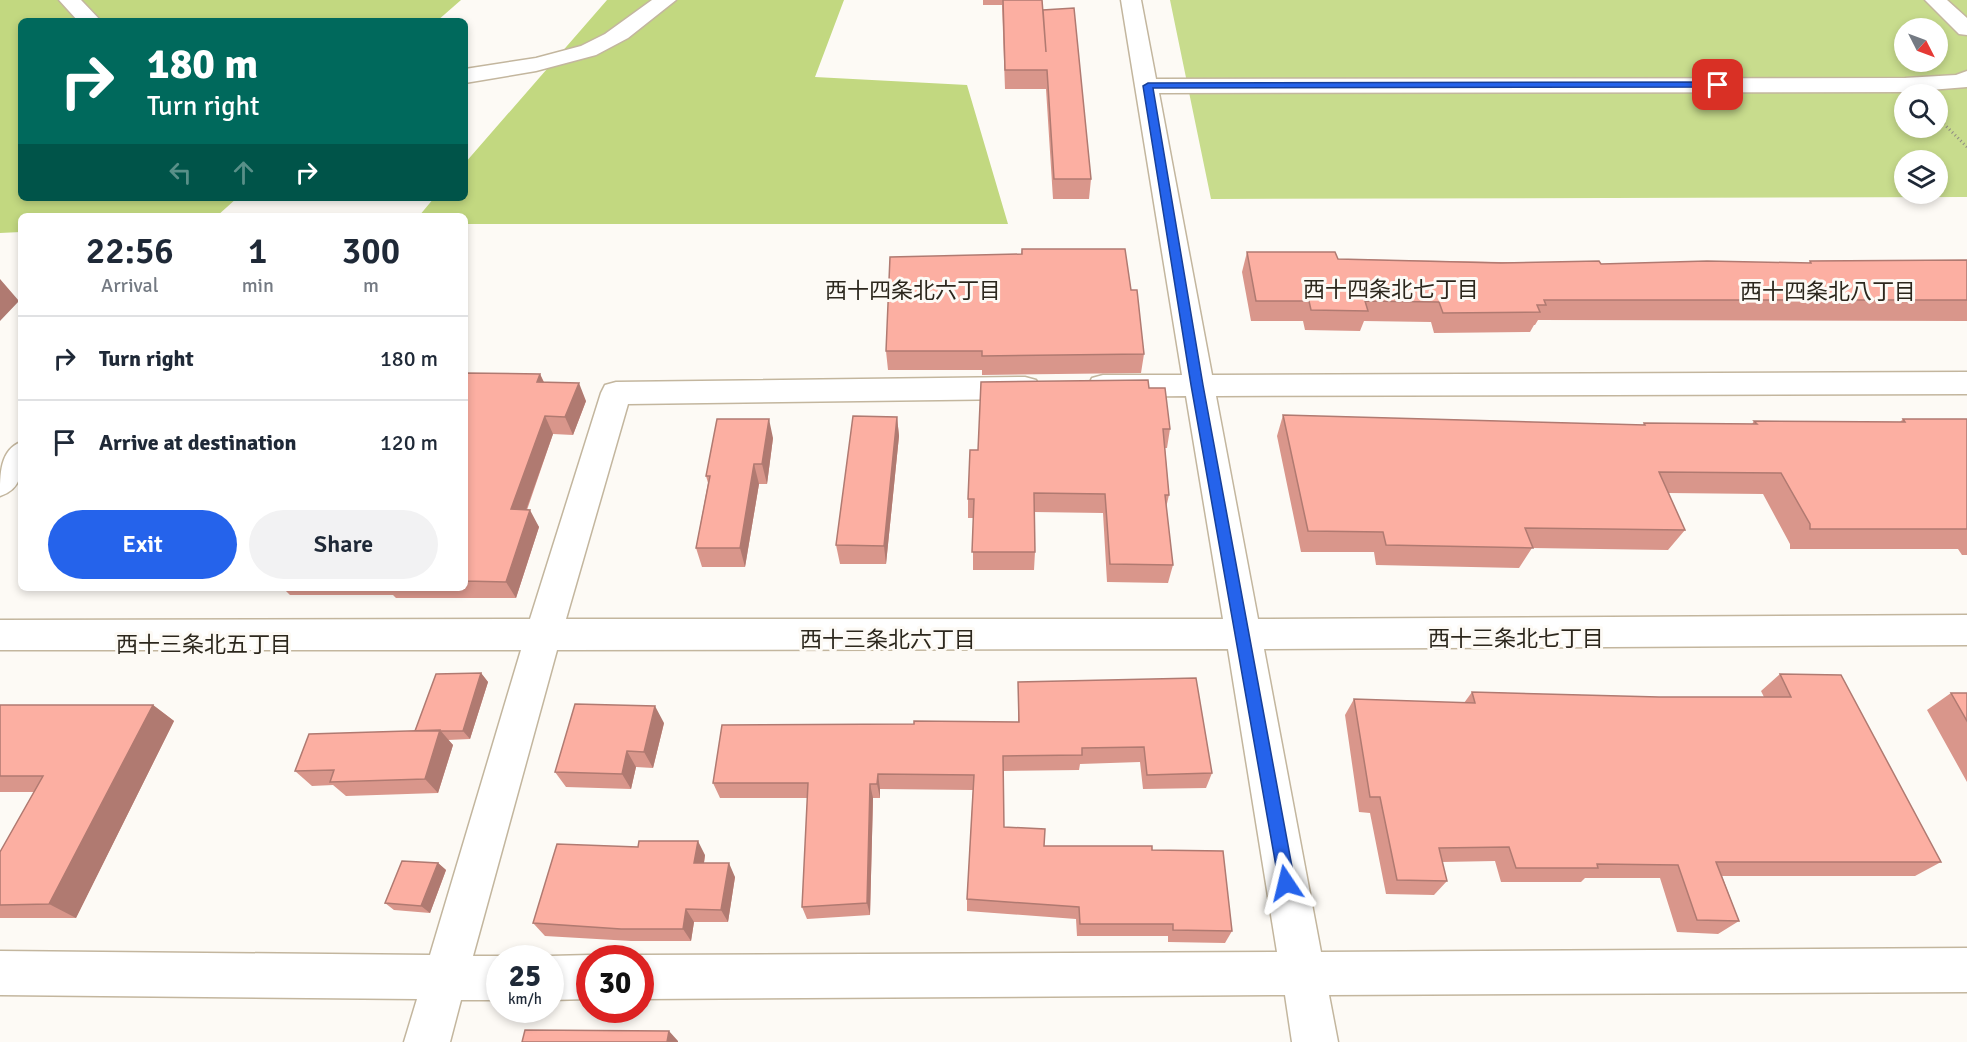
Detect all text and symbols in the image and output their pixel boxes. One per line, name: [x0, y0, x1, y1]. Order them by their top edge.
north arrow: [1894, 18, 1948, 72]
map controls: [1894, 18, 1948, 204]
text: 180 m: [147, 39, 258, 90]
icon: right: [48, 42, 126, 120]
pin: [1692, 59, 1743, 110]
icon: arrive: [1701, 68, 1734, 101]
button: search: [1894, 84, 1948, 138]
text: Turn right: [147, 90, 260, 123]
button: layers: [1894, 150, 1948, 204]
icon: left: [164, 156, 197, 189]
icon: ahead: [227, 156, 260, 189]
icon: right: [290, 156, 323, 189]
text: 22:56: [86, 229, 174, 274]
text: 1: [248, 229, 268, 274]
text: 300: [342, 229, 400, 274]
text: Arrival: [101, 273, 159, 298]
text: min: [242, 273, 274, 298]
text: m: [363, 273, 379, 298]
district label: 西十四条北七丁目: [1303, 276, 1479, 303]
district label: 西十四条北六丁目: [825, 277, 1001, 304]
district label: 西十四条北八丁目: [1740, 278, 1916, 305]
icon: right: [48, 342, 81, 375]
text: Turn right: [99, 345, 194, 372]
text: 180 m: [380, 345, 438, 372]
icon: arrive: [48, 426, 81, 459]
text: Arrive at destination: [99, 429, 296, 456]
text: 120 m: [380, 429, 438, 456]
button: Exit: [48, 510, 237, 579]
button: Share: [249, 510, 438, 579]
district label: 西十三条北七丁目: [1428, 625, 1604, 652]
district label: 西十三条北六丁目: [800, 626, 976, 653]
district label: 西十三条北五丁目: [116, 631, 292, 658]
position arrow: [1254, 851, 1318, 915]
speed limit sign: 30: [576, 945, 654, 1023]
text: 25: [509, 958, 541, 995]
text: km/h: [508, 990, 542, 1008]

